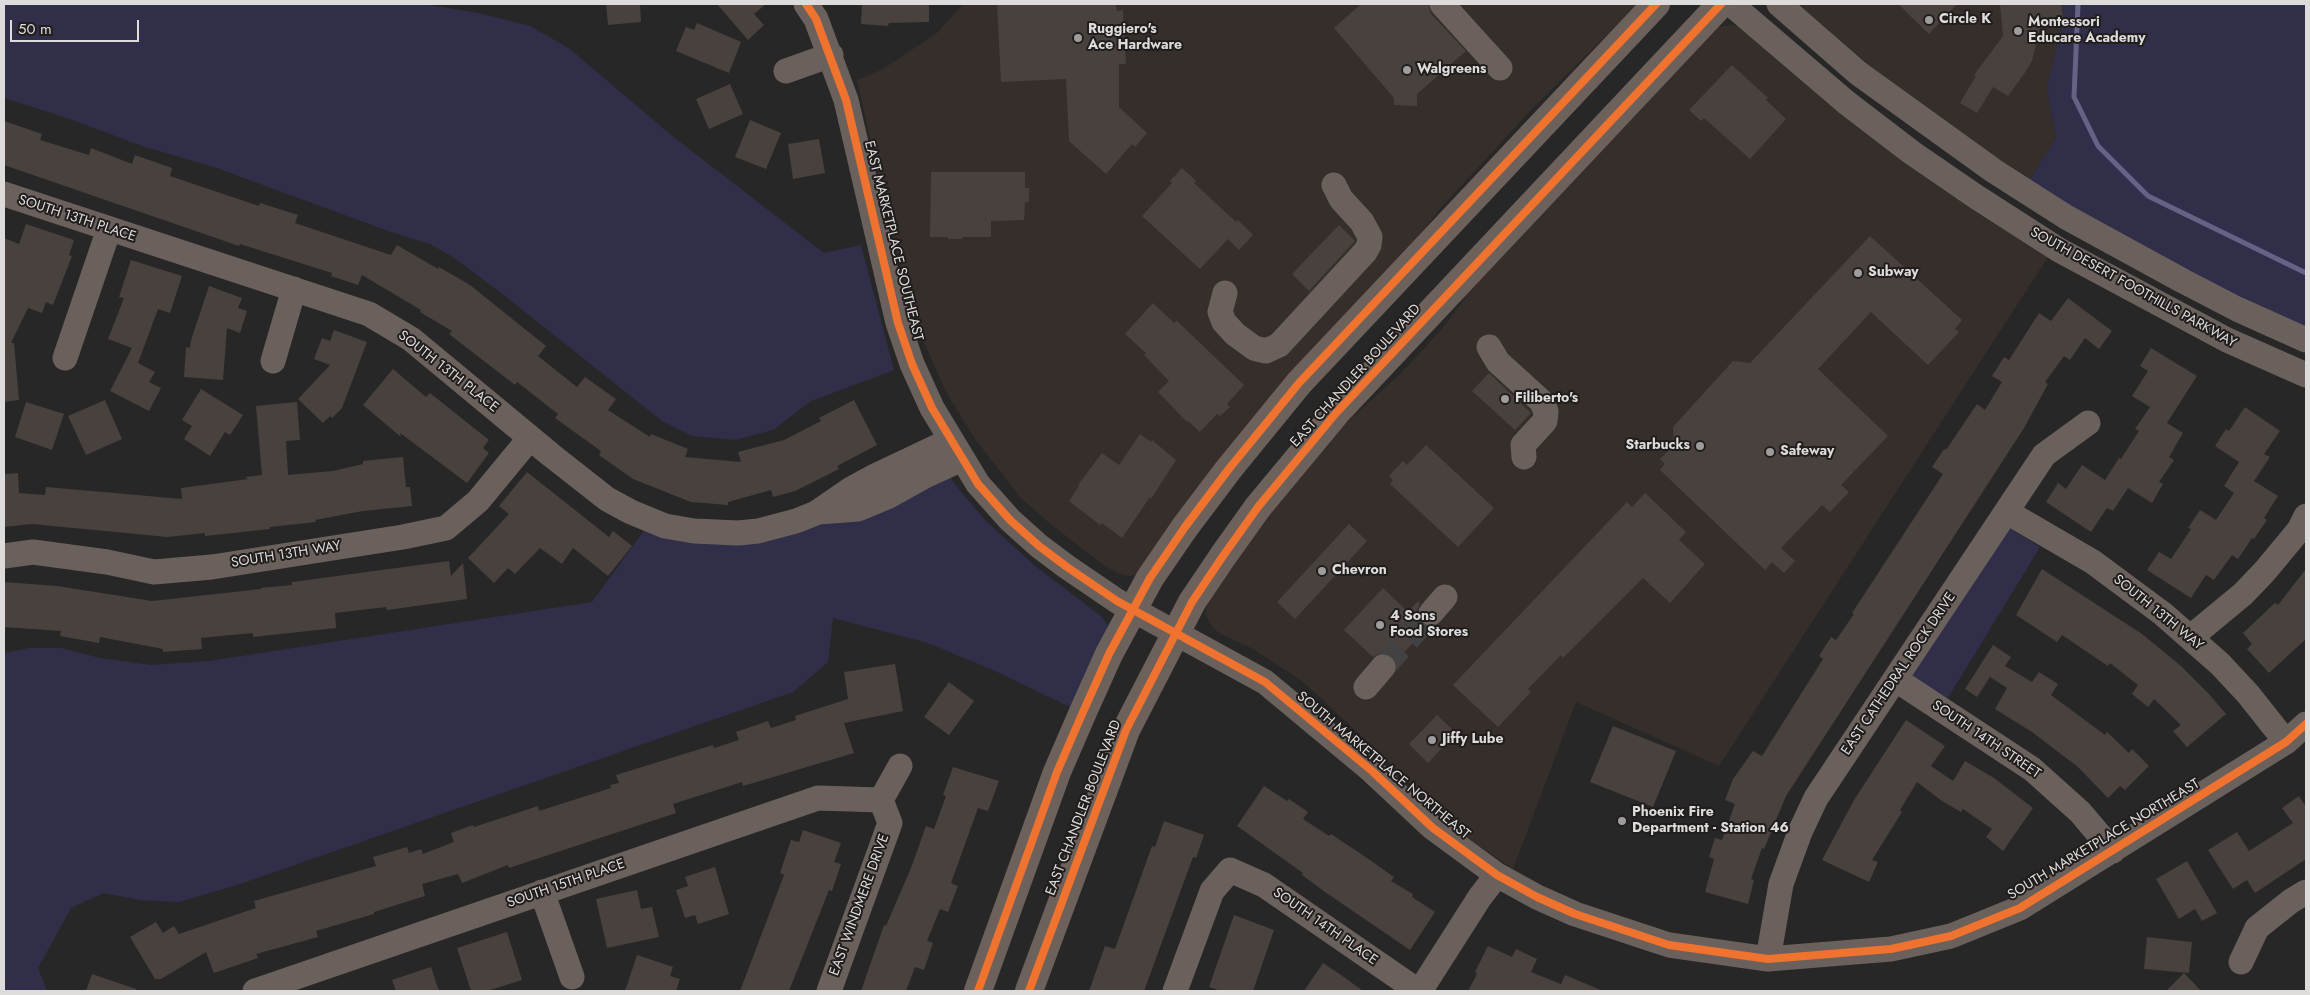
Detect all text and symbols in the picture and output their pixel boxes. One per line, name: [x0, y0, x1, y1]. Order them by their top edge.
scale bar: [12, 10, 141, 42]
place label: Circle K: [1939, 12, 1991, 28]
marker: Circle K: [1923, 14, 1935, 26]
place label: Montessori Educare Academy: [2028, 15, 2145, 48]
text: 50 m: [18, 18, 52, 40]
place label: Ruggiero's Ace Hardware: [1088, 22, 1182, 54]
marker: Montessori Educare Academy: [2012, 25, 2024, 37]
marker: Ruggiero's Ace Hardware: [1072, 32, 1084, 44]
place label: Walgreens: [1417, 62, 1486, 78]
marker: Walgreens: [1401, 64, 1413, 76]
street label: EAST MARKETPLACE SOUTHEAST: [860, 139, 926, 343]
street label: SOUTH 13TH PLACE: [16, 192, 138, 246]
street label: SOUTH DESERT FOOTHILLS PARKWAY: [2027, 224, 2239, 352]
place label: Subway: [1868, 265, 1919, 281]
marker: Subway: [1852, 267, 1864, 279]
street label: EAST CHANDLER BOULEVARD: [1287, 301, 1425, 451]
street label: SOUTH 13TH PLACE: [394, 328, 502, 416]
place label: Filiberto's: [1515, 391, 1578, 407]
marker: Filiberto's: [1499, 393, 1511, 405]
place label: Starbucks: [1625, 438, 1690, 454]
marker: Starbucks: [1694, 440, 1706, 452]
place label: Safeway: [1780, 444, 1834, 460]
marker: Safeway: [1764, 446, 1776, 458]
street label: SOUTH 13TH WAY: [230, 538, 342, 572]
place label: Chevron: [1332, 563, 1387, 579]
marker: Chevron: [1316, 565, 1328, 577]
street label: SOUTH 13TH WAY: [2110, 572, 2206, 654]
street label: EAST CATHEDRAL ROCK DRIVE: [1838, 589, 1960, 759]
place label: 4 Sons Food Stores: [1390, 609, 1468, 642]
marker: 4 Sons Food Stores: [1374, 619, 1386, 631]
street label: SOUTH MARKETPLACE NORTHEAST: [1293, 689, 1473, 843]
street label: SOUTH 14TH STREET: [1929, 697, 2043, 783]
street label: EAST CHANDLER BOULEVARD: [1043, 718, 1125, 898]
place label: Jiffy Lube: [1442, 732, 1503, 748]
marker: Jiffy Lube: [1426, 734, 1438, 746]
street label: SOUTH MARKETPLACE NORTHEAST: [2005, 776, 2203, 904]
place label: Phoenix Fire Department - Station 46: [1632, 805, 1789, 838]
marker: Phoenix Fire Department - Station 46: [1616, 815, 1628, 827]
street label: EAST WINDMERE DRIVE: [827, 832, 893, 978]
street label: SOUTH 15TH PLACE: [505, 856, 627, 912]
street label: SOUTH 14TH PLACE: [1269, 885, 1381, 969]

